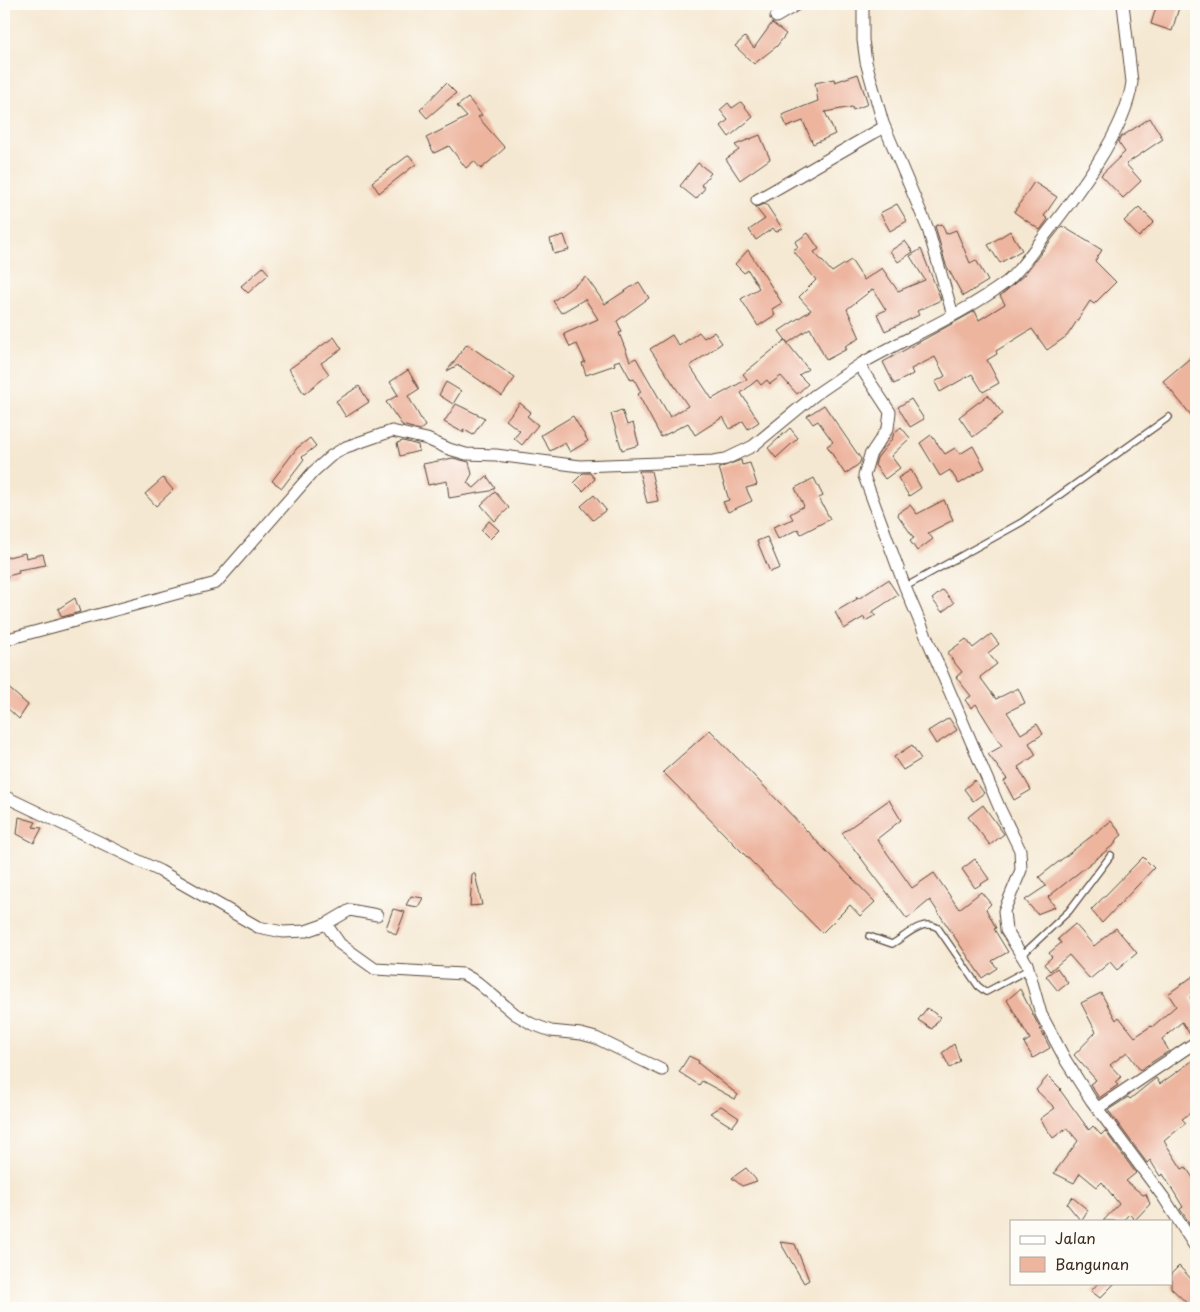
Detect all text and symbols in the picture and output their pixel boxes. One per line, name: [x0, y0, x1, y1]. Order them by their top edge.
legend: [1010, 1220, 1172, 1284]
text: Jalan: [1055, 1226, 1096, 1249]
text: Bangunan: [1055, 1252, 1129, 1275]

